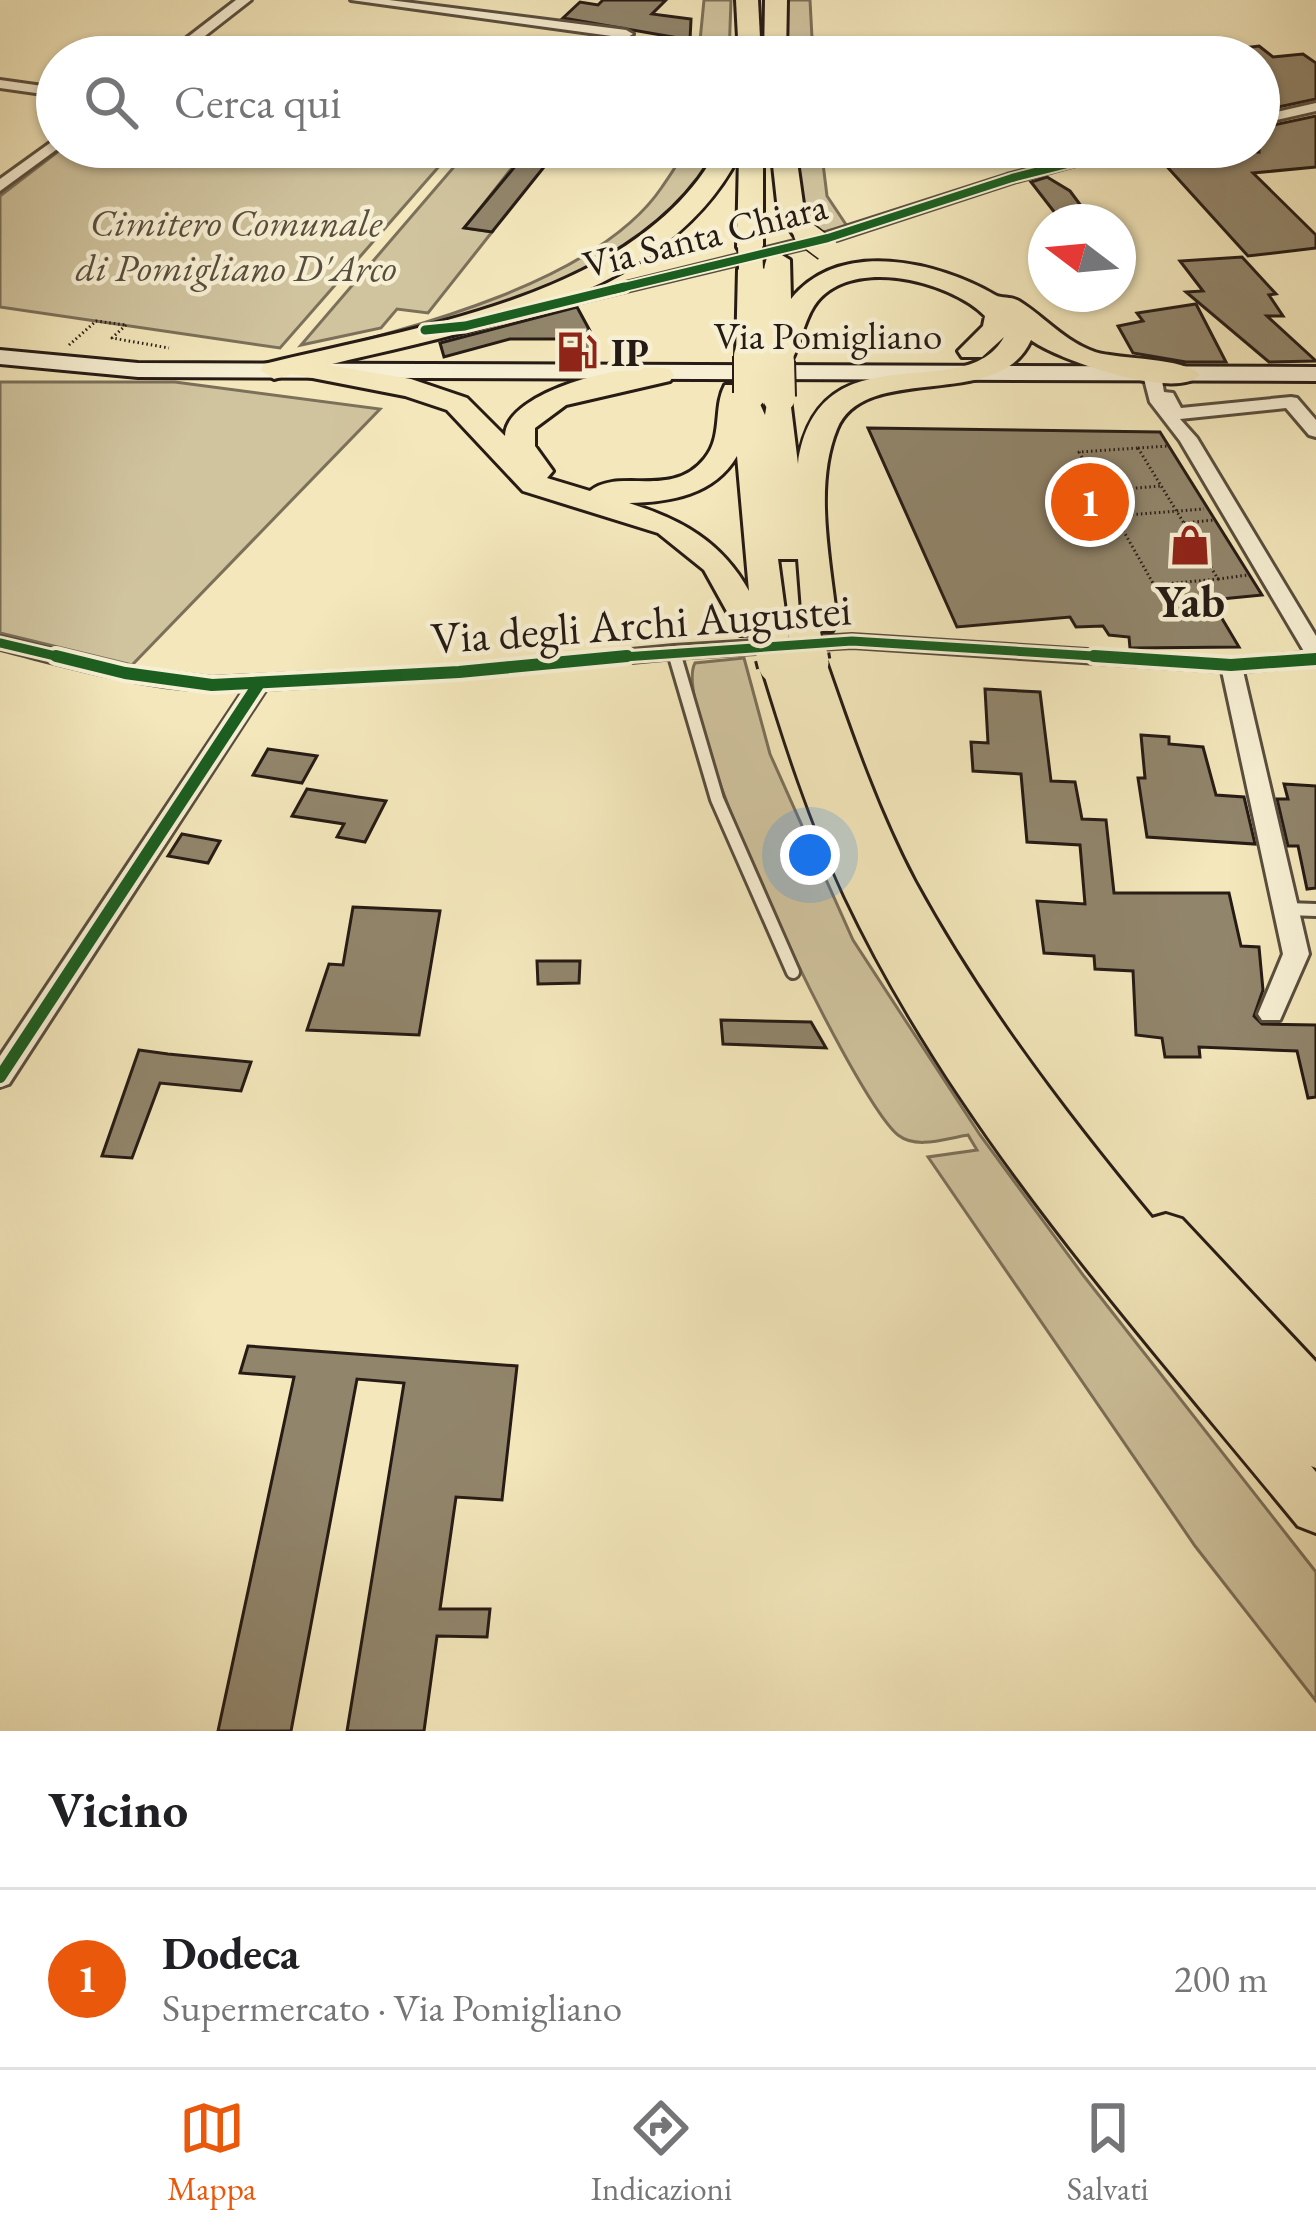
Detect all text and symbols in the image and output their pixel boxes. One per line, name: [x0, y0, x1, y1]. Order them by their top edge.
search box: [36, 36, 1280, 168]
icon: search: [78, 69, 144, 135]
text: Cerca qui: [174, 73, 341, 131]
street label: Via Santa Chiara: [578, 180, 833, 290]
park label: Cimitero Comunale di Pomigliano D'Arco: [75, 197, 397, 293]
north arrow: [1028, 204, 1136, 312]
street label: Via Pomigliano: [714, 310, 942, 361]
place label: IP: [611, 327, 649, 378]
fuel station icon: IP: [554, 329, 600, 375]
pin: 1: [1051, 457, 1129, 547]
shop icon: Yab: [1167, 522, 1213, 568]
place label: Yab: [1155, 572, 1225, 630]
street label: Via degli Archi Augustei: [429, 579, 853, 667]
your location: [780, 825, 840, 885]
text: Vicino: [48, 1776, 188, 1842]
text: Dodeca: [162, 1924, 299, 1982]
text: 1: [77, 1953, 97, 2004]
text: 200 m: [1174, 1953, 1268, 2004]
text: Supermercato · Via Pomigliano: [162, 1982, 622, 2033]
tab: Mappa: [167, 2095, 256, 2210]
tab: Indicazioni: [591, 2095, 732, 2210]
tab: Salvati: [1067, 2095, 1149, 2210]

